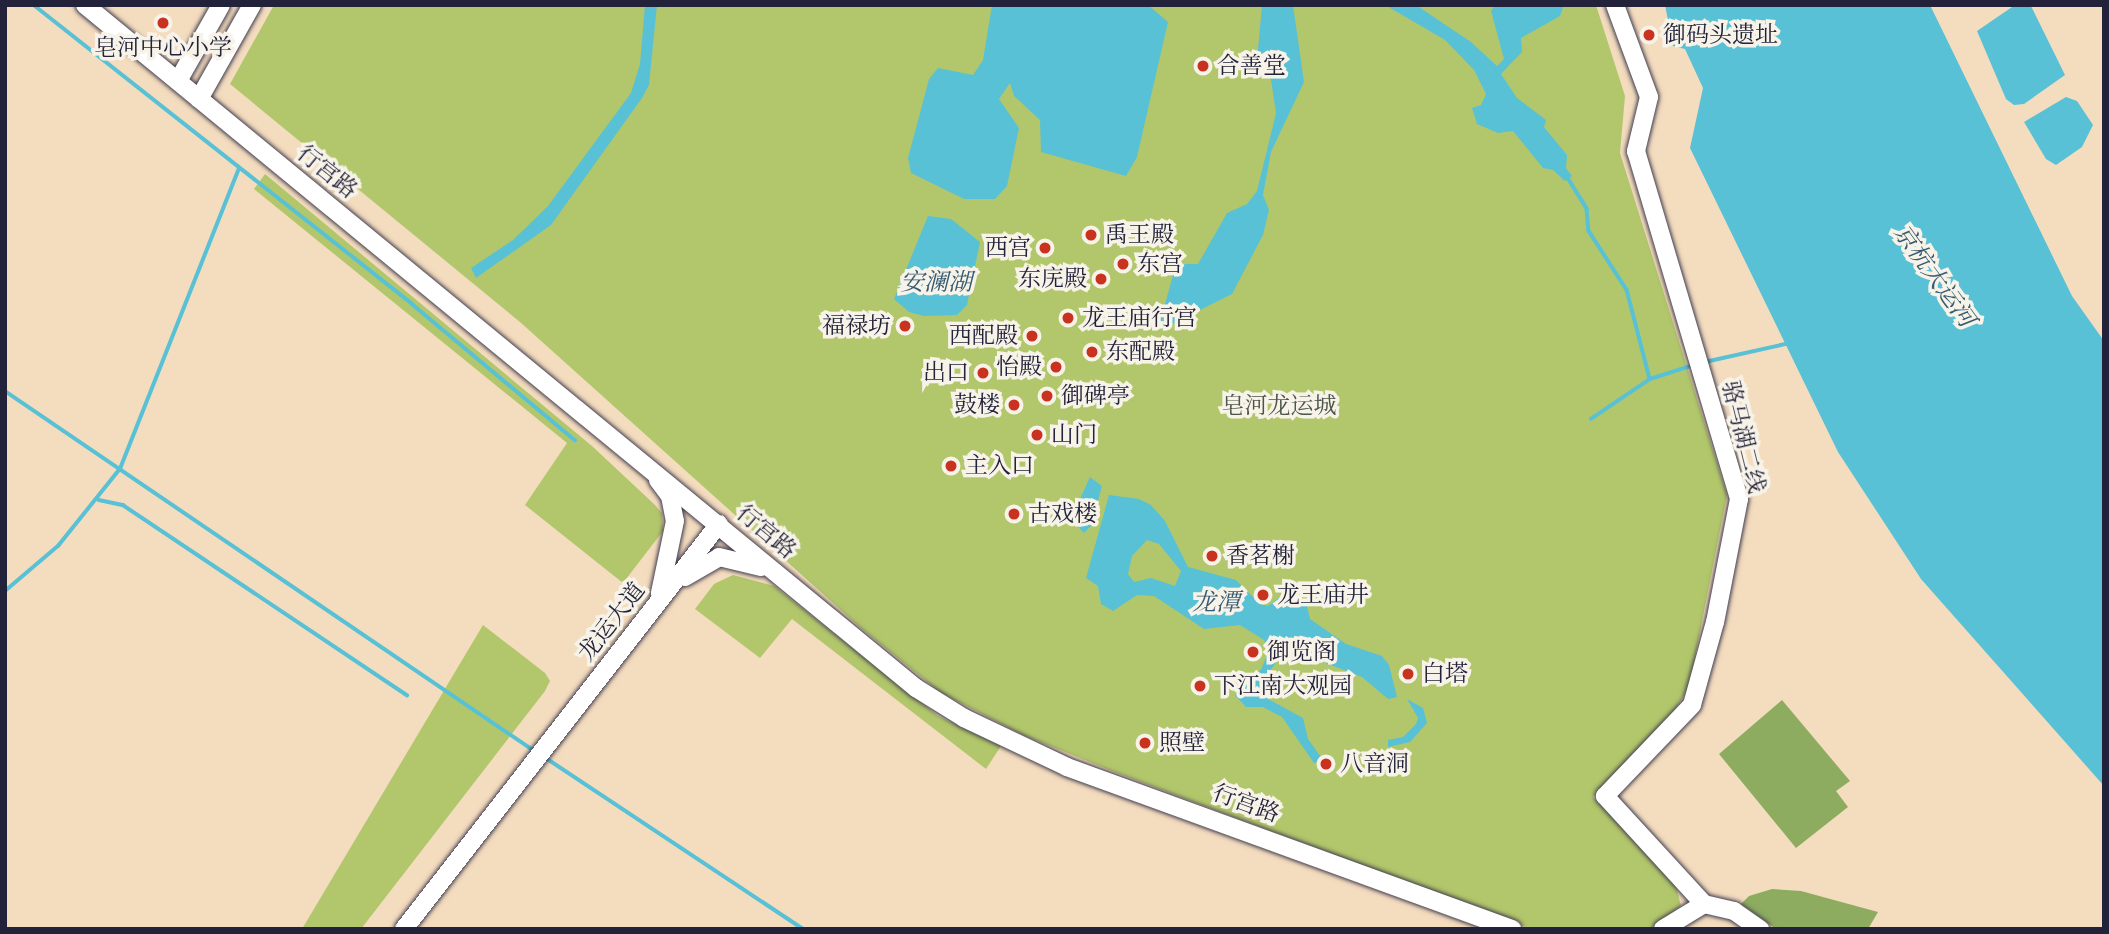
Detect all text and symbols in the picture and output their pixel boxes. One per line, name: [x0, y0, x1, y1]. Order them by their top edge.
marker: 皂河中心小学: [155, 15, 171, 31]
place label: 御码头遗址: [1663, 21, 1778, 49]
marker: 御码头遗址: [1641, 27, 1657, 43]
place label: 皂河中心小学: [94, 34, 232, 62]
place label: 合善堂: [1217, 52, 1286, 80]
marker: 合善堂: [1195, 58, 1211, 74]
street label: 行宫路: [292, 140, 362, 204]
water label: 京杭大运河: [1887, 219, 1981, 333]
place label: 禹王殿: [1105, 221, 1174, 249]
marker: 禹王殿: [1083, 227, 1099, 243]
place label: 西宫: [985, 234, 1031, 262]
marker: 西宫: [1037, 240, 1053, 256]
place label: 东宫: [1137, 250, 1183, 278]
marker: 东宫: [1115, 256, 1131, 272]
place label: 东庑殿: [1018, 265, 1087, 293]
water label: 安澜湖: [900, 269, 972, 297]
marker: 东庑殿: [1093, 271, 1109, 287]
place label: 龙王庙行宫: [1082, 304, 1197, 332]
marker: 龙王庙行宫: [1060, 310, 1076, 326]
place label: 福禄坊: [822, 312, 891, 340]
marker: 福禄坊: [897, 318, 913, 334]
place label: 西配殿: [949, 322, 1018, 350]
marker: 西配殿: [1024, 328, 1040, 344]
place label: 东配殿: [1106, 338, 1175, 366]
marker: 东配殿: [1084, 344, 1100, 360]
place label: 怡殿: [996, 353, 1042, 381]
place label: 出口: [923, 359, 969, 387]
marker: 怡殿: [1048, 359, 1064, 375]
marker: 出口: [975, 365, 991, 381]
street label: 骆马湖二线: [1716, 378, 1770, 496]
place label: 御碑亭: [1061, 382, 1130, 410]
marker: 御碑亭: [1039, 388, 1055, 404]
place label: 鼓楼: [954, 391, 1000, 419]
park label: 皂河龙运城: [1222, 392, 1336, 420]
marker: 鼓楼: [1006, 397, 1022, 413]
place label: 山门: [1051, 421, 1097, 449]
marker: 山门: [1029, 427, 1045, 443]
place label: 主入口: [965, 452, 1034, 480]
marker: 主入口: [943, 458, 959, 474]
street label: 行宫路: [731, 499, 801, 565]
place label: 古戏楼: [1028, 500, 1097, 528]
marker: 古戏楼: [1006, 506, 1022, 522]
place label: 香茗榭: [1226, 542, 1295, 570]
marker: 香茗榭: [1204, 548, 1220, 564]
street label: 龙运大道: [573, 577, 651, 667]
place label: 龙王庙井: [1277, 581, 1369, 609]
marker: 龙王庙井: [1255, 587, 1271, 603]
water label: 龙潭: [1192, 589, 1240, 617]
place label: 御览阁: [1267, 638, 1336, 666]
marker: 御览阁: [1245, 644, 1261, 660]
place label: 白塔: [1422, 660, 1468, 688]
marker: 白塔: [1400, 666, 1416, 682]
place label: 下江南大观园: [1214, 672, 1352, 700]
marker: 下江南大观园: [1192, 678, 1208, 694]
place label: 照壁: [1159, 729, 1205, 757]
marker: 照壁: [1137, 735, 1153, 751]
place label: 八音洞: [1340, 750, 1409, 778]
marker: 八音洞: [1318, 756, 1334, 772]
street label: 行宫路: [1209, 779, 1283, 829]

